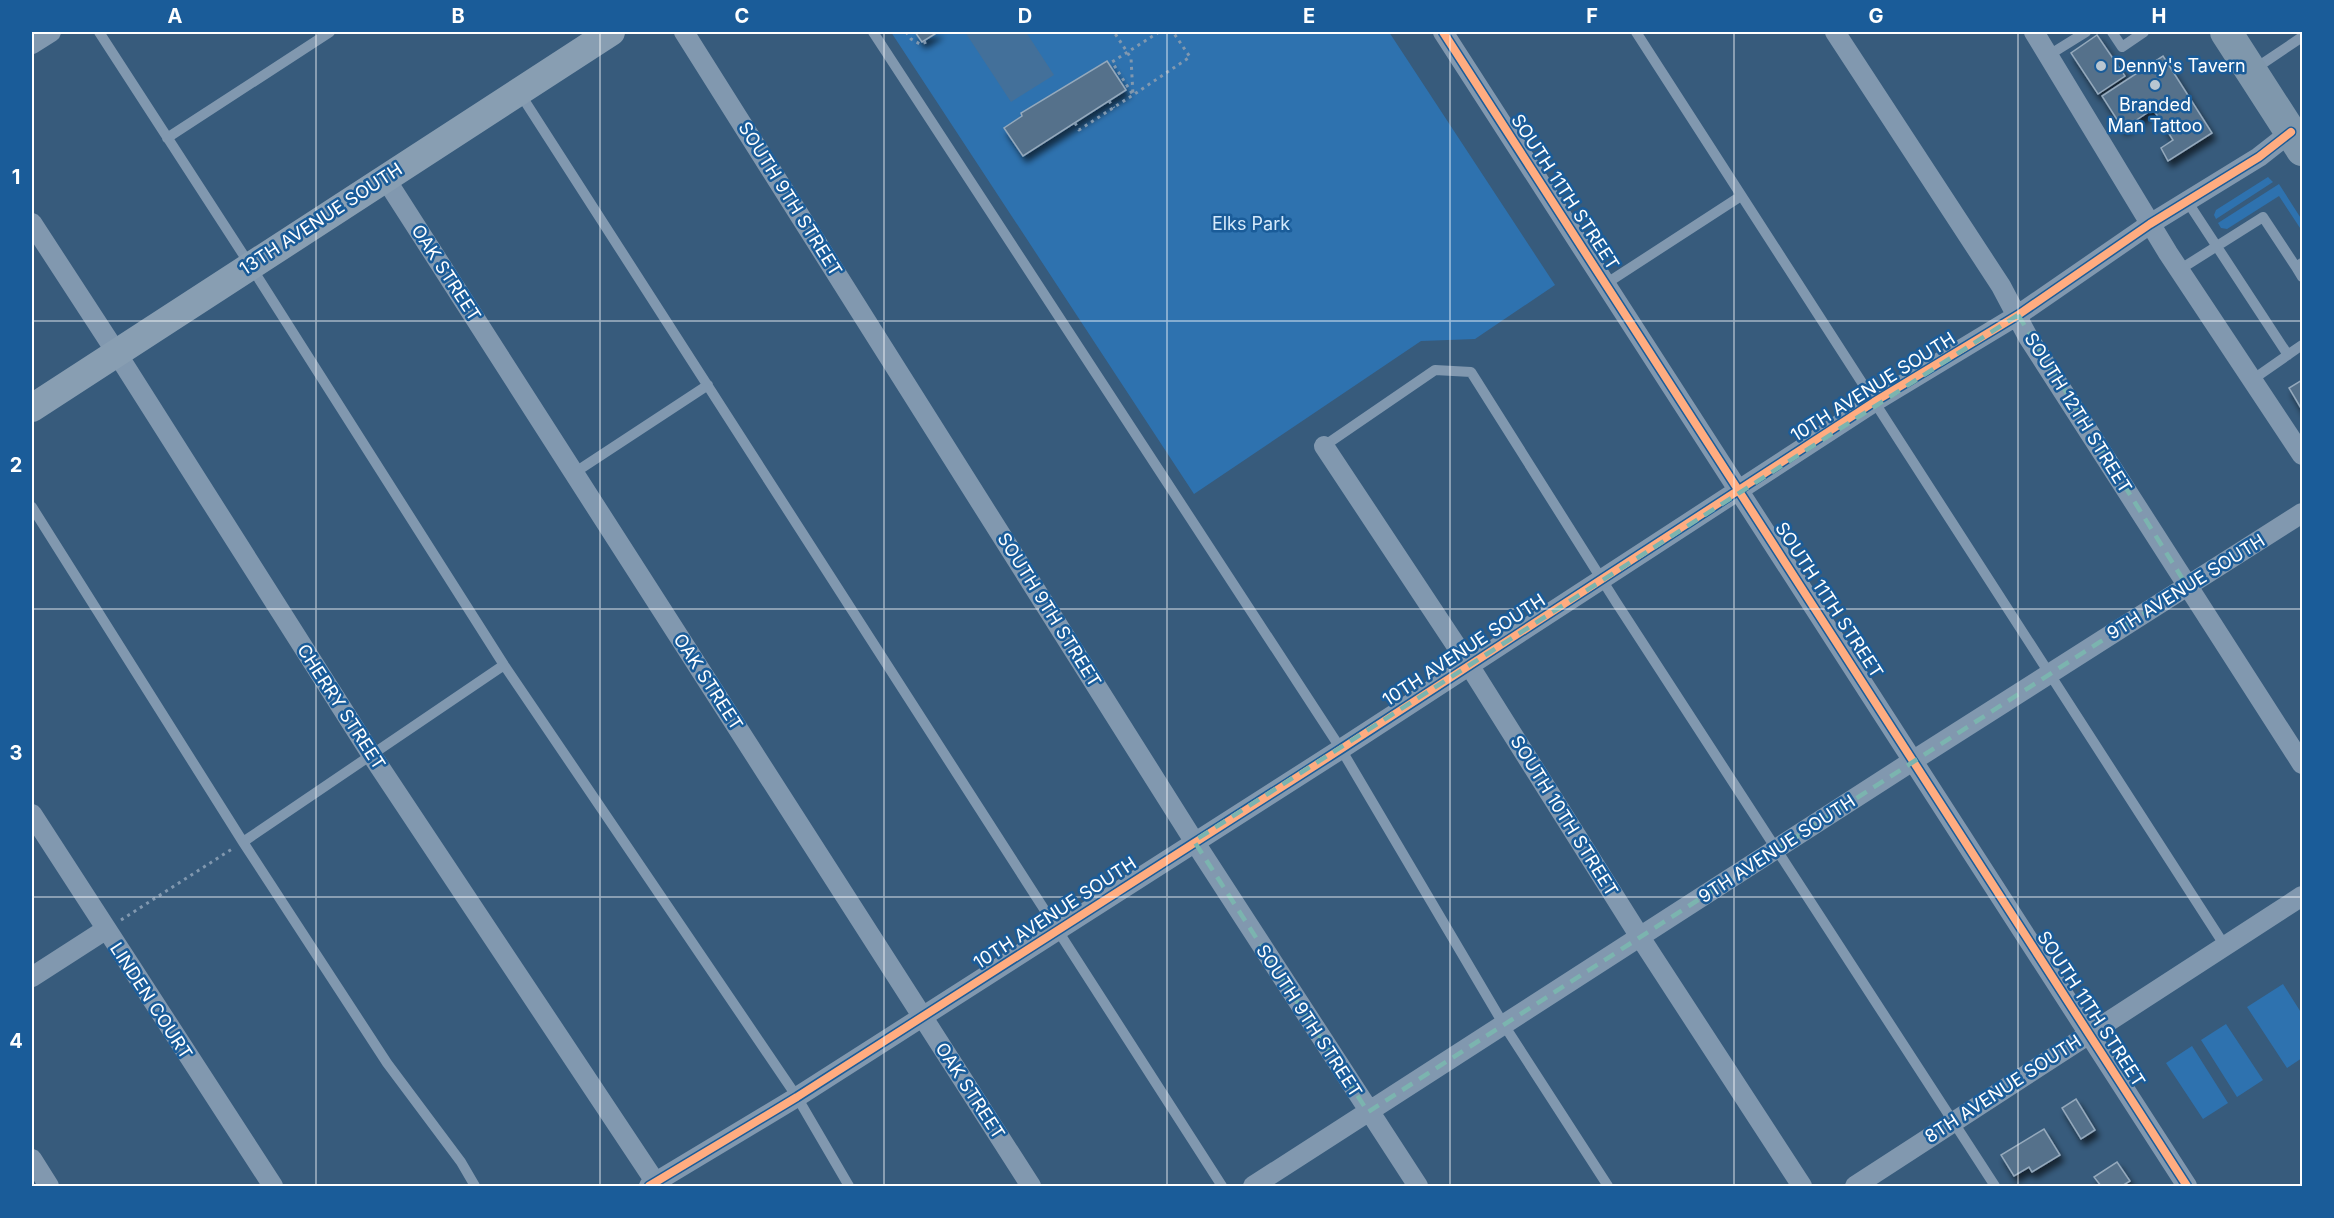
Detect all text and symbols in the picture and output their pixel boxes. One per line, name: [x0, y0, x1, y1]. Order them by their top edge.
text: A: [168, 4, 183, 28]
text: B: [451, 4, 465, 28]
text: C: [735, 4, 749, 28]
text: D: [1018, 4, 1032, 28]
text: E: [1303, 4, 1315, 28]
text: F: [1586, 4, 1598, 28]
text: G: [1868, 4, 1884, 28]
text: H: [2152, 4, 2166, 28]
place label: Denny's Tavern: [2113, 55, 2246, 76]
marker: Denny's Tavern: [2094, 59, 2108, 73]
marker: Branded Man Tattoo: [2148, 78, 2162, 92]
place label: Branded Man Tattoo: [2107, 94, 2203, 136]
street label: SOUTH 11TH STREET: [1507, 110, 1624, 274]
street label: SOUTH 9TH STREET: [734, 118, 846, 280]
street label: 13TH AVENUE SOUTH: [236, 158, 406, 279]
text: 1: [12, 165, 20, 189]
park label: Elks Park: [1212, 213, 1290, 234]
street label: OAK STREET: [407, 221, 485, 325]
street label: 10TH AVENUE SOUTH: [1787, 327, 1959, 446]
street label: SOUTH 12TH STREET: [2020, 329, 2136, 497]
text: 2: [10, 453, 22, 477]
street label: SOUTH 11TH STREET: [1771, 518, 1888, 682]
street label: SOUTH 9TH STREET: [993, 529, 1105, 691]
street label: 9TH AVENUE SOUTH: [2103, 529, 2269, 644]
street label: 10TH AVENUE SOUTH: [1378, 589, 1549, 710]
street label: OAK STREET: [669, 630, 747, 734]
street label: CHERRY STREET: [293, 640, 390, 773]
street label: SOUTH 10TH STREET: [1506, 732, 1622, 900]
text: 3: [10, 741, 22, 765]
street label: 9TH AVENUE SOUTH: [1695, 790, 1859, 907]
street label: 10TH AVENUE SOUTH: [969, 852, 1140, 973]
street label: SOUTH 11TH STREET: [2033, 927, 2150, 1091]
street label: LINDEN COURT: [106, 939, 197, 1063]
street label: SOUTH 9TH STREET: [1252, 940, 1367, 1101]
text: 4: [9, 1029, 23, 1053]
street label: 8TH AVENUE SOUTH: [1921, 1030, 2085, 1147]
street label: OAK STREET: [931, 1039, 1009, 1143]

